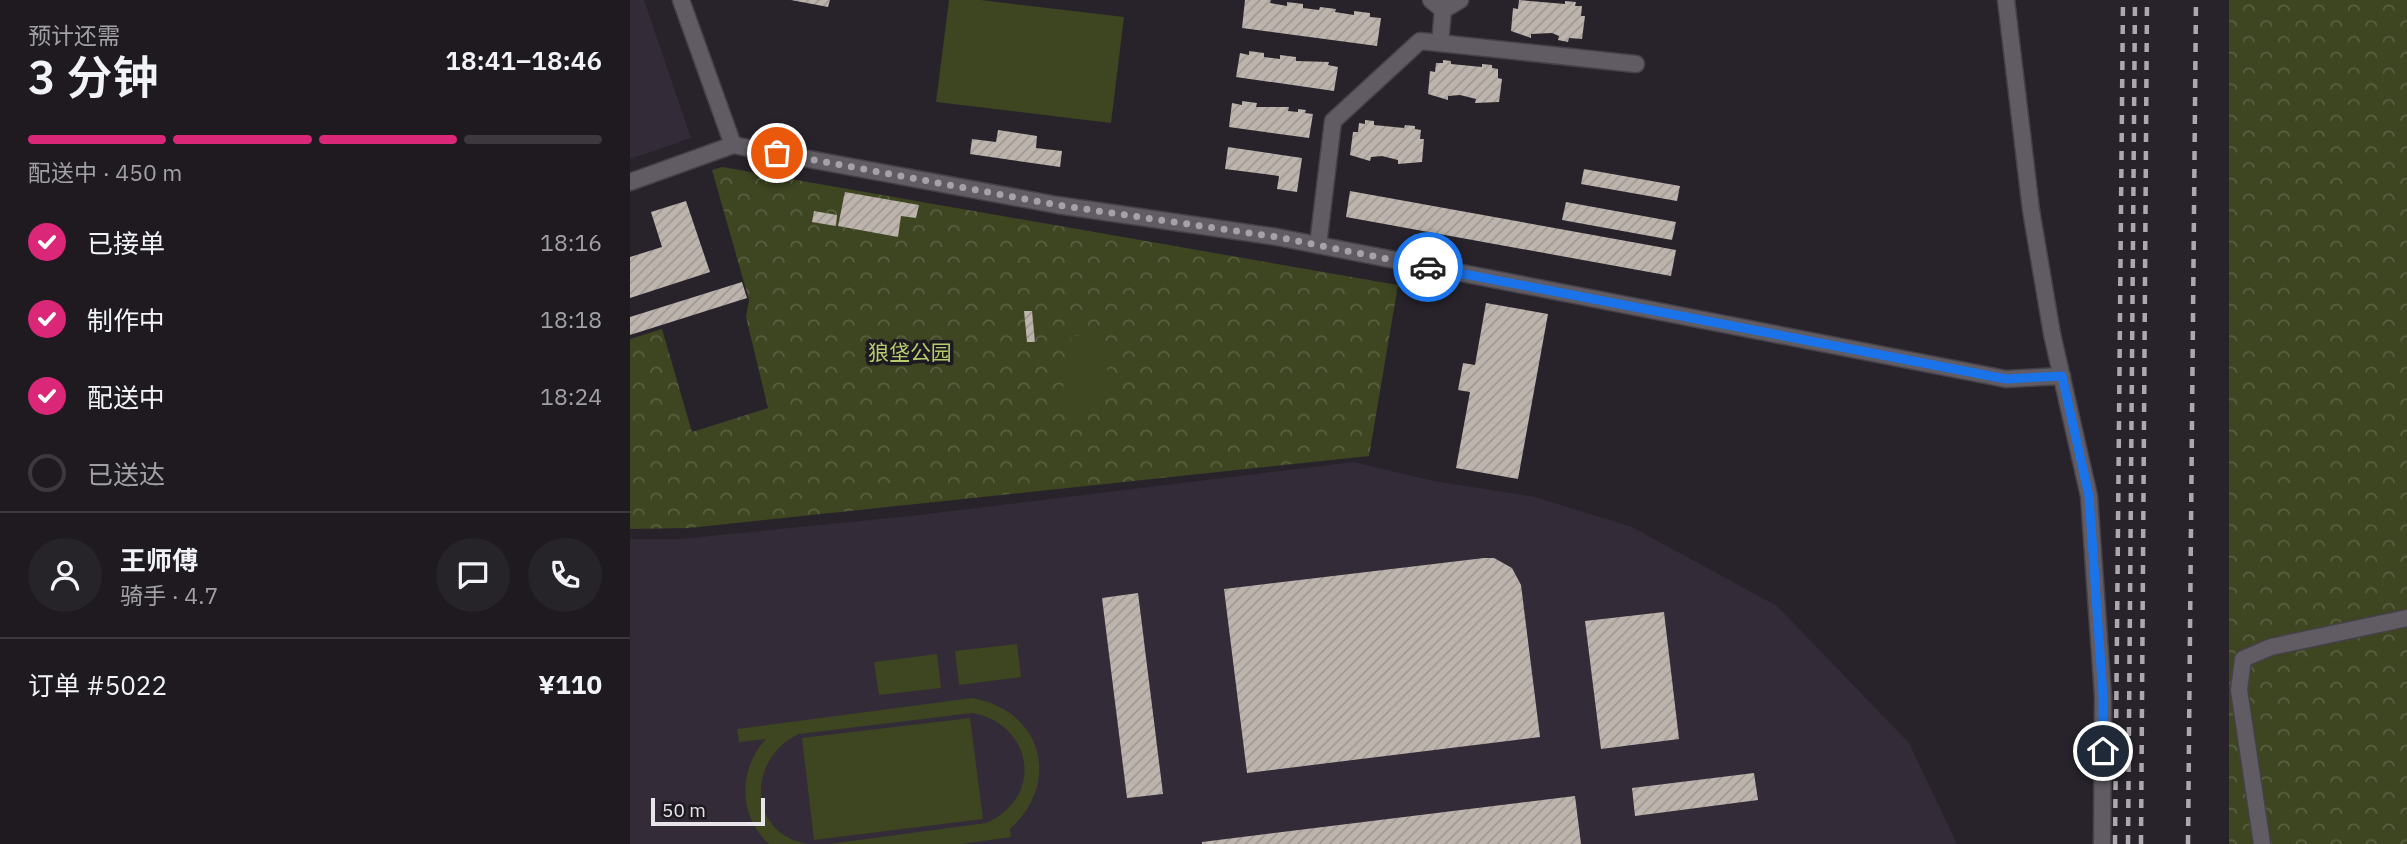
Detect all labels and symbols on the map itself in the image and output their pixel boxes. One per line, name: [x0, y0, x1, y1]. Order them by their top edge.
pin: [747, 123, 807, 183]
courier: [1393, 232, 1463, 302]
park label: 狼垡公园: [868, 338, 952, 366]
pin: [2073, 721, 2133, 781]
scale bar: [651, 795, 765, 827]

